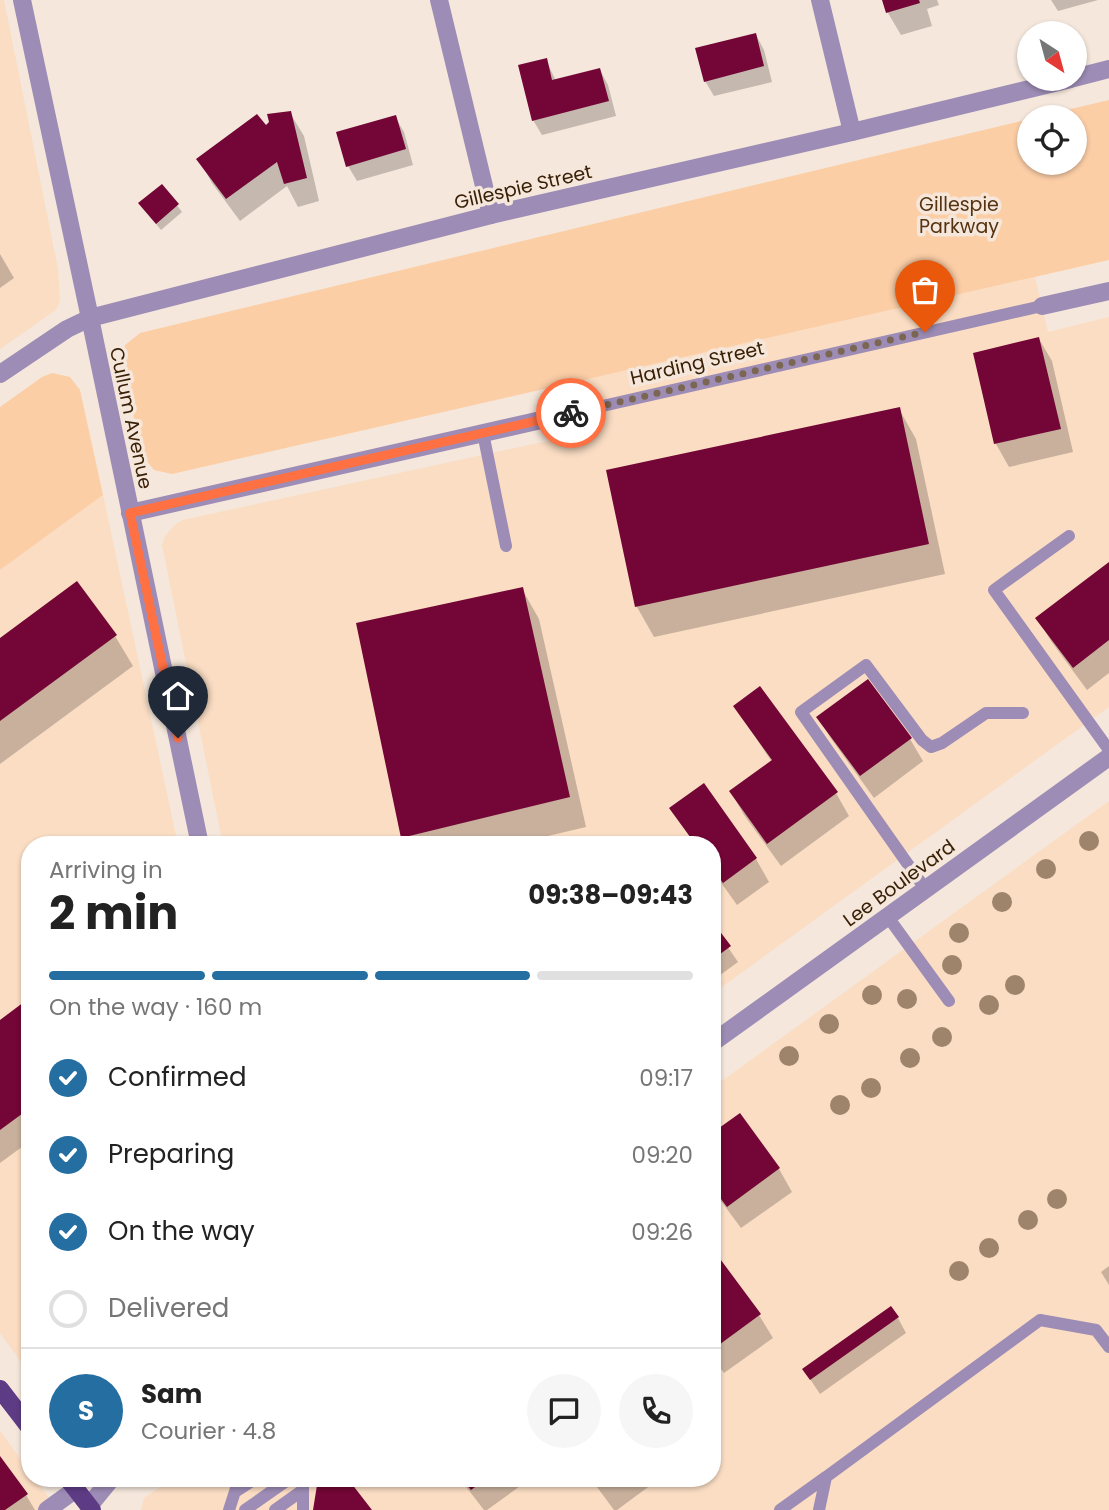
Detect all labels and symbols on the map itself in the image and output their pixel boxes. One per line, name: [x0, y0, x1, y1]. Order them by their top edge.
north arrow: [1017, 21, 1087, 91]
street label: Gillespie Street: [452, 158, 595, 216]
park label: Gillespie Parkway: [919, 191, 999, 240]
pin: [895, 260, 955, 332]
street label: Harding Street: [628, 334, 767, 391]
street label: Cullum Avenue: [103, 345, 159, 491]
courier: [536, 378, 606, 448]
pin: [148, 666, 208, 738]
street label: Lee Boulevard: [837, 833, 961, 933]

